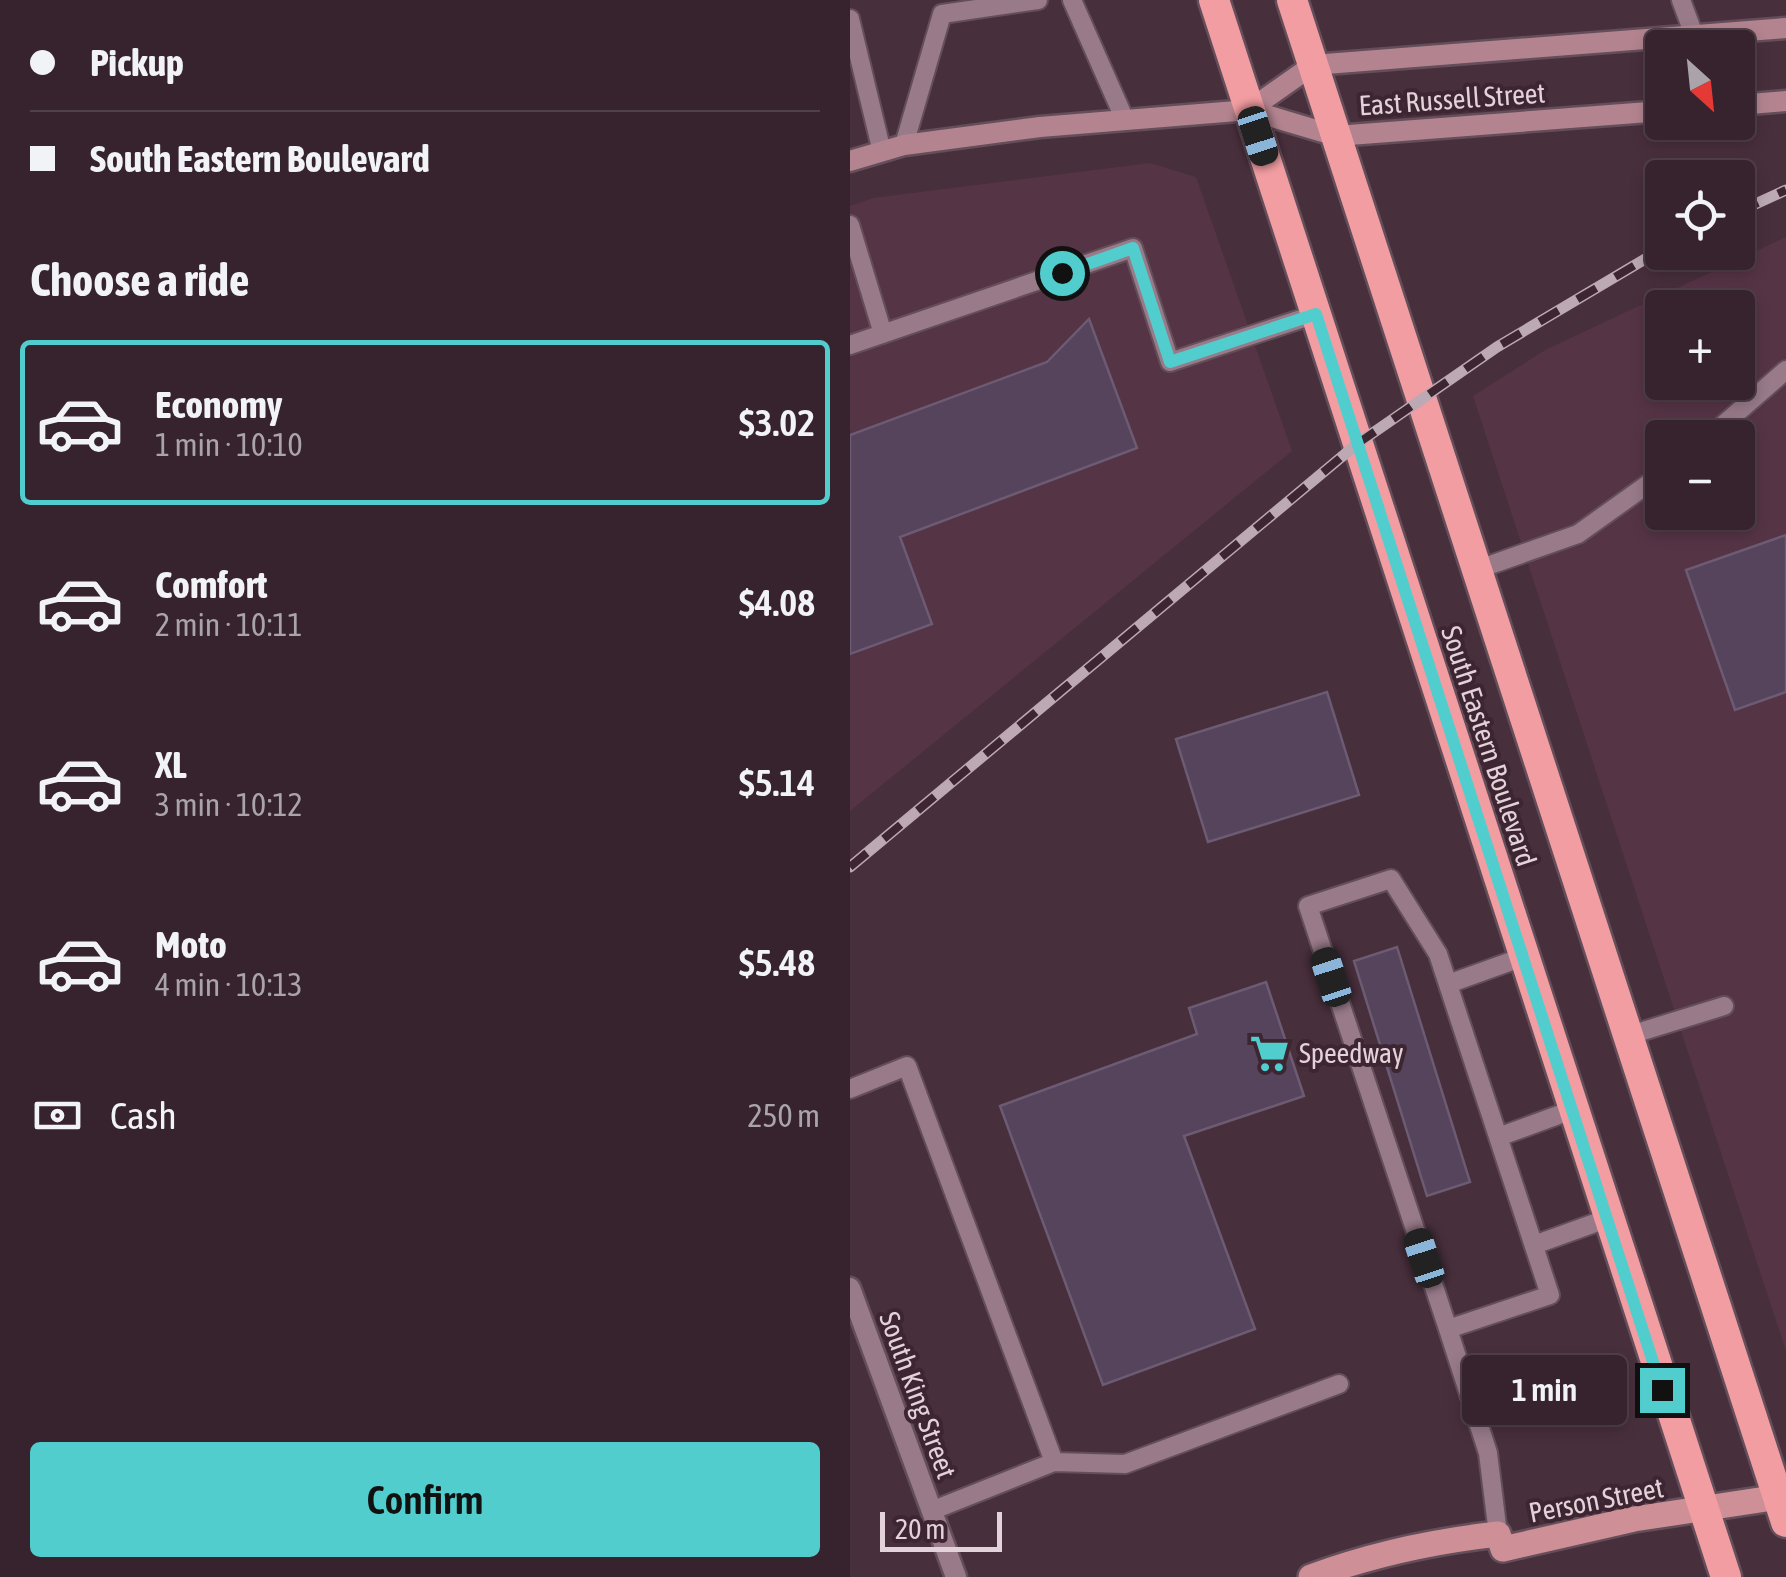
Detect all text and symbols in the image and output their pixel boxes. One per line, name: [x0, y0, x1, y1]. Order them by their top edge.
north arrow: [1645, 30, 1755, 140]
map controls: [1645, 30, 1755, 530]
text: Pickup: [90, 41, 184, 84]
street label: East Russell Street: [1358, 77, 1546, 121]
car: [1234, 103, 1282, 169]
text: South Eastern Boulevard: [90, 137, 430, 180]
button: locate: [1645, 160, 1755, 270]
route start: [1040, 251, 1085, 296]
text: Choose a ride: [30, 254, 249, 306]
button: +: [1645, 290, 1755, 400]
icon: car: [35, 378, 125, 468]
text: Economy: [155, 383, 282, 426]
text: $3.02: [739, 401, 815, 444]
button: −: [1645, 420, 1755, 530]
text: 1 min · 10:10: [155, 426, 302, 463]
icon: car: [35, 558, 125, 648]
text: Comfort: [155, 563, 267, 606]
text: $4.08: [739, 581, 815, 624]
text: 2 min · 10:11: [155, 606, 302, 643]
street label: South Eastern Boulevard: [1435, 622, 1543, 870]
icon: car: [35, 738, 125, 828]
text: XL: [155, 743, 187, 786]
text: $5.14: [739, 761, 815, 804]
text: 3 min · 10:12: [155, 786, 302, 823]
icon: car: [35, 918, 125, 1008]
text: Moto: [155, 923, 227, 966]
text: $5.48: [739, 941, 815, 984]
car: [1307, 944, 1355, 1010]
text: 4 min · 10:13: [155, 966, 302, 1003]
supermarket icon: Speedway: [1248, 1032, 1290, 1074]
place label: Speedway: [1299, 1037, 1403, 1069]
icon: cash: [30, 1088, 85, 1143]
text: Cash: [110, 1094, 177, 1137]
text: 250 m: [747, 1097, 820, 1134]
car: [1400, 1225, 1448, 1291]
street label: South King Street: [873, 1307, 963, 1483]
callout: 1 min: [1462, 1355, 1627, 1425]
route end: [1640, 1368, 1685, 1413]
text: 1 min: [1512, 1371, 1577, 1408]
button: Confirm: [30, 1442, 820, 1557]
street label: Person Street: [1526, 1471, 1666, 1529]
scale bar: [880, 1507, 1002, 1552]
text: 20 m: [895, 1513, 945, 1545]

